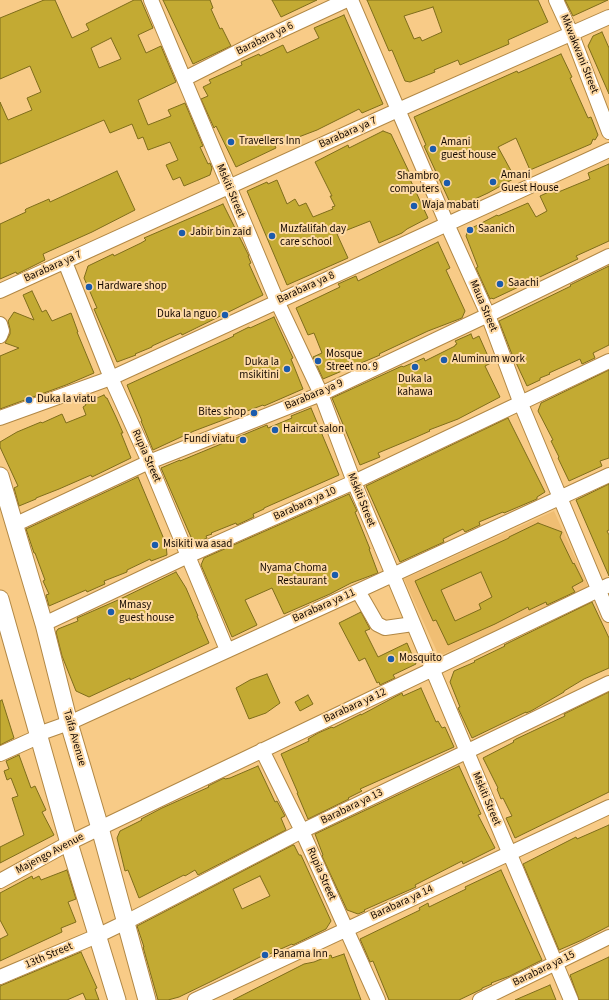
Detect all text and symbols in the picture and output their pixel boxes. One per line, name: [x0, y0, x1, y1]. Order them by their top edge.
street label: Mkwakwani Street: [557, 13, 601, 95]
street label: Barabara ya 6: [234, 19, 296, 59]
street label: Barabara ya 7: [317, 114, 379, 152]
place label: Travellers Inn: [239, 135, 301, 149]
place label: Amani guest house: [441, 136, 496, 162]
marker: Travellers Inn: [226, 137, 236, 147]
marker: Amani guest house: [428, 144, 438, 154]
street label: Mskiti Street: [213, 162, 247, 220]
place label: Amani Guest House: [501, 169, 559, 195]
place label: Shambro computers: [390, 170, 439, 196]
marker: Amani Guest House: [488, 177, 498, 187]
marker: Shambro computers: [442, 178, 452, 188]
place label: Waja mabati: [422, 199, 479, 213]
marker: Waja mabati: [409, 201, 419, 211]
place label: Muzfalifah day care school: [280, 223, 346, 249]
place label: Saanich: [478, 223, 515, 237]
marker: Saanich: [465, 225, 475, 235]
place label: Jabir bin zaid: [190, 226, 251, 240]
marker: Jabir bin zaid: [177, 228, 187, 238]
marker: Muzfalifah day care school: [267, 231, 277, 241]
street label: Barabara ya 7: [22, 248, 84, 286]
street label: Barabara ya 8: [275, 269, 337, 307]
place label: Saachi: [508, 277, 539, 291]
street label: Maua Street: [466, 278, 500, 334]
marker: Saachi: [495, 279, 505, 289]
place label: Hardware shop: [97, 280, 167, 294]
marker: Hardware shop: [84, 282, 94, 292]
place label: Duka la nguo: [157, 308, 217, 322]
marker: Duka la nguo: [220, 310, 230, 320]
place label: Mosque Street no. 9: [326, 348, 378, 374]
place label: Aluminum work: [452, 353, 525, 367]
marker: Aluminum work: [439, 355, 449, 365]
place label: Duka la msikitini: [239, 356, 279, 382]
marker: Mosque Street no. 9: [313, 356, 323, 366]
marker: Duka la kahawa: [410, 362, 420, 372]
marker: Duka la msikitini: [282, 364, 292, 374]
place label: Duka la kahawa: [397, 373, 433, 399]
street label: Barabara ya 9: [283, 377, 345, 413]
place label: Duka la viatu: [37, 393, 96, 407]
marker: Duka la viatu: [24, 395, 34, 405]
place label: Bites shop: [198, 406, 246, 420]
marker: Bites shop: [249, 408, 259, 418]
place label: Haircut salon: [283, 423, 344, 437]
marker: Haircut salon: [270, 425, 280, 435]
street label: Rupia Street: [129, 428, 163, 484]
place label: Fundi viatu: [184, 433, 235, 447]
marker: Fundi viatu: [238, 435, 248, 445]
street label: Mskiti Street: [344, 471, 378, 529]
street label: Barabara ya 10: [271, 484, 339, 524]
place label: Msikiti wa asad: [163, 538, 232, 552]
marker: Msikiti wa asad: [150, 540, 160, 550]
place label: Nyama Choma Restaurant: [260, 562, 327, 588]
marker: Nyama Choma Restaurant: [330, 570, 340, 580]
street label: Barabara ya 11: [290, 586, 358, 626]
place label: Mmasy guest house: [119, 599, 174, 625]
marker: Mmasy guest house: [106, 607, 116, 617]
place label: Mosquito: [399, 652, 442, 666]
marker: Mosquito: [386, 654, 396, 664]
street label: Barabara ya 12: [322, 686, 388, 726]
street label: Taifa Avenue: [60, 708, 88, 768]
street label: Mskiti Street: [469, 770, 503, 828]
street label: Barabara ya 13: [319, 786, 385, 828]
street label: Majengo Avenue: [14, 831, 86, 877]
street label: Rupia Street: [304, 846, 338, 902]
street label: Barabara ya 14: [369, 883, 435, 923]
street label: 13th Street: [23, 940, 75, 972]
place label: Panama Inn: [273, 948, 328, 962]
street label: Barabara ya 15: [511, 948, 577, 990]
marker: Panama Inn: [260, 950, 270, 960]

